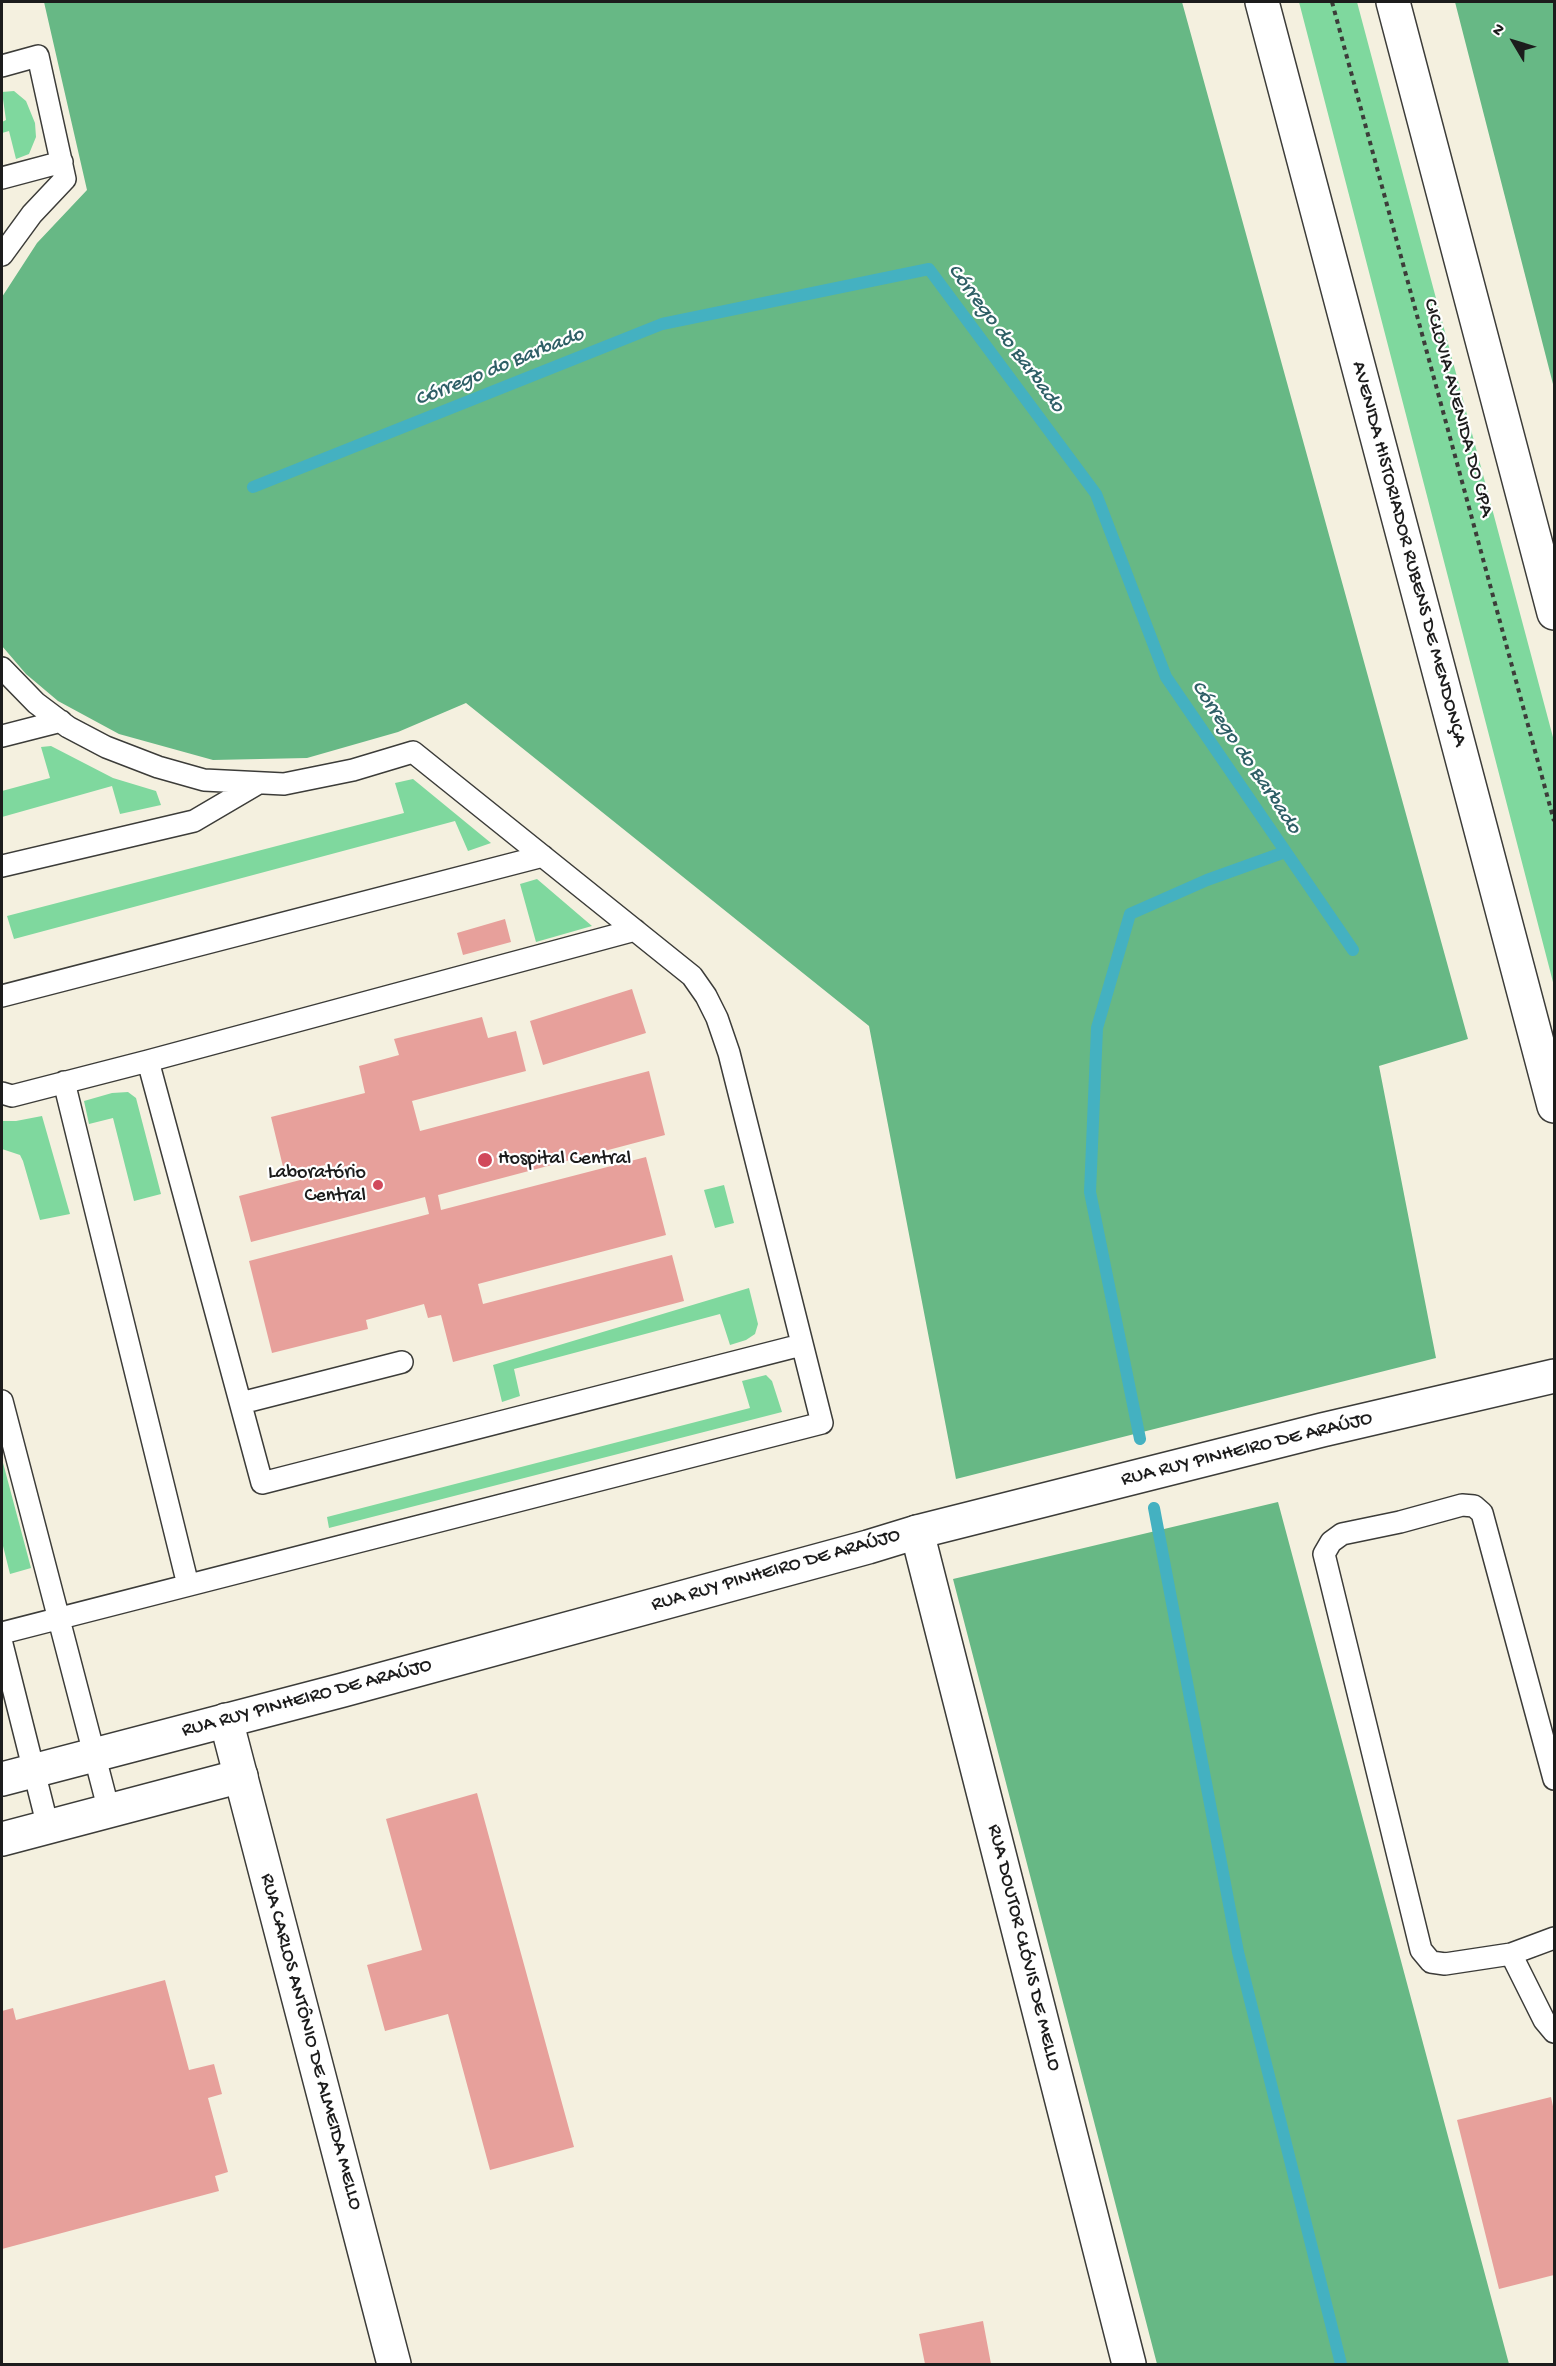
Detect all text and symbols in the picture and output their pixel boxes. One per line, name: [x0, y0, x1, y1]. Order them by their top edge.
north arrow: [1484, 12, 1544, 72]
text: N: [1489, 21, 1510, 41]
water label: Córrego do Barbado: [941, 260, 1069, 418]
street label: CICLOVIA AVENIDA DO CPA: [1416, 296, 1498, 520]
water label: Córrego do Barbado: [412, 323, 588, 413]
street label: AVENIDA HISTORIADOR RUBENS DE MENDONÇA: [1345, 359, 1471, 749]
water label: Córrego do Barbado: [1184, 676, 1306, 840]
place label: Hospital Central: [498, 1148, 631, 1172]
marker: Hospital Central: [476, 1151, 494, 1169]
place label: Laboratório Central: [268, 1162, 366, 1209]
marker: Laboratório Central: [371, 1178, 385, 1192]
street label: RUA RUY PINHEIRO DE ARAÚJO: [1119, 1407, 1375, 1493]
street label: RUA RUY PINHEIRO DE ARAÚJO: [649, 1524, 903, 1618]
street label: RUA RUY PINHEIRO DE ARAÚJO: [179, 1654, 435, 1744]
street label: RUA DOUTOR CLÓVIS DE MELLO: [981, 1822, 1065, 2074]
street label: RUA CARLOS ANTÔNIO DE ALMEIDA MELLO: [253, 1871, 367, 2213]

